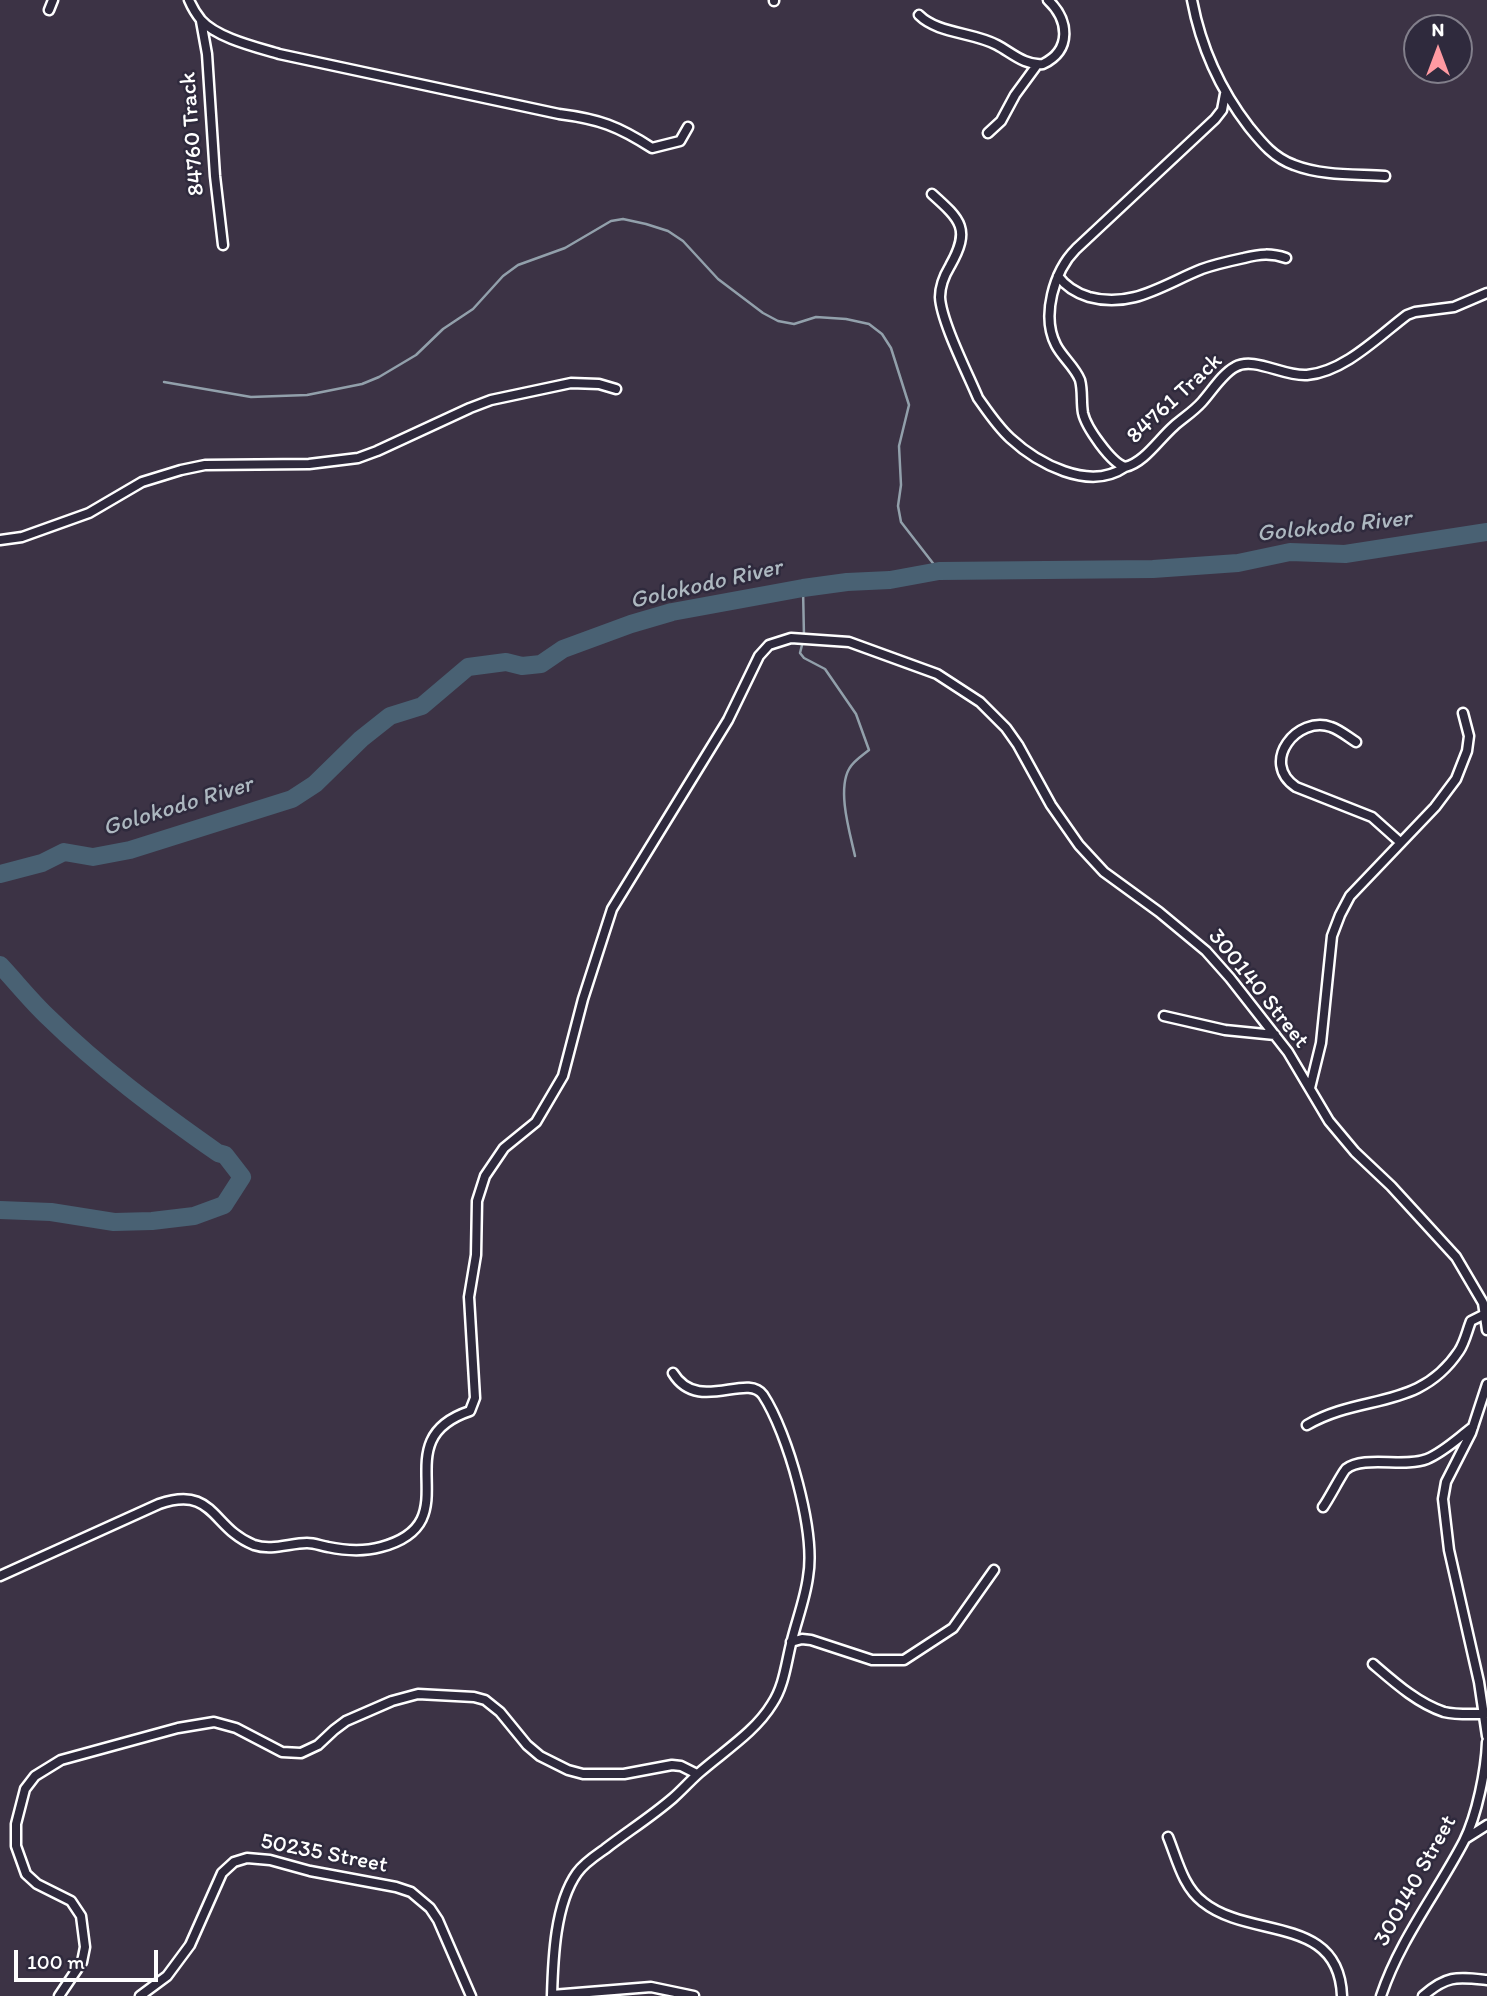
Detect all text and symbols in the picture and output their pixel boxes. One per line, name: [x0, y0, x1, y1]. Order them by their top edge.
north arrow: [1403, 14, 1473, 84]
text: N: [1432, 18, 1444, 41]
street label: 84760 Track: [175, 71, 211, 197]
street label: 84761 Track: [1122, 348, 1228, 450]
water label: Golokodo River: [1255, 505, 1413, 549]
water label: Golokodo River: [627, 554, 785, 616]
water label: Golokodo River: [100, 771, 256, 843]
street label: 300140 Street: [1201, 924, 1315, 1054]
street label: 300140 Street: [1369, 1811, 1463, 1951]
street label: 50235 Street: [258, 1828, 390, 1880]
scale bar: [18, 1937, 161, 1981]
text: 100 m: [27, 1949, 85, 1974]

